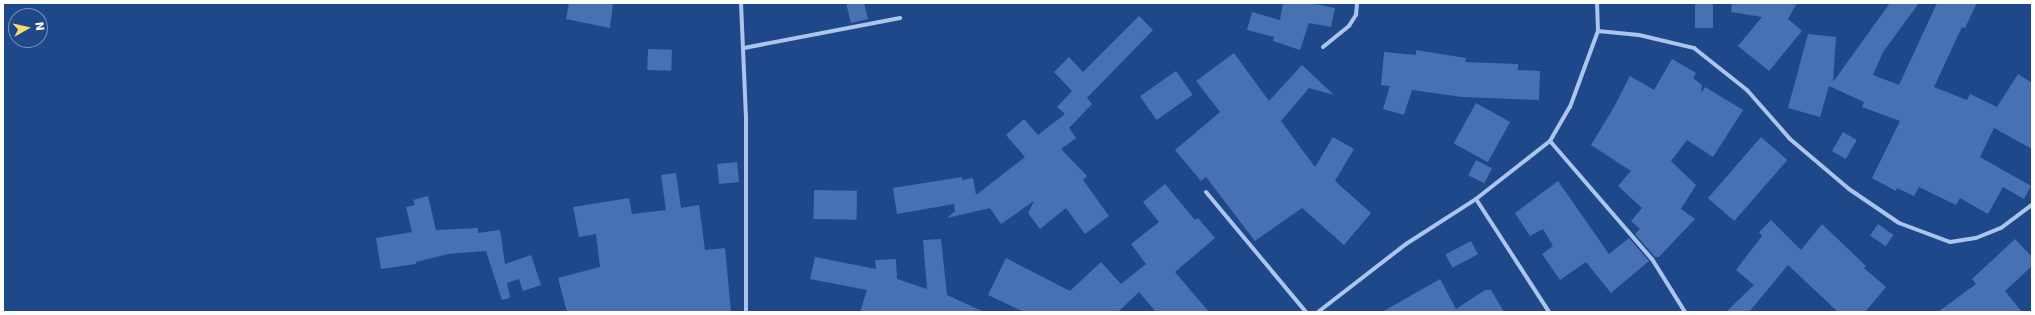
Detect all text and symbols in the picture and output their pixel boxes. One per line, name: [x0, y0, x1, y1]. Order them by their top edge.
north arrow: [8, 8, 48, 48]
text: N: [32, 21, 46, 32]

